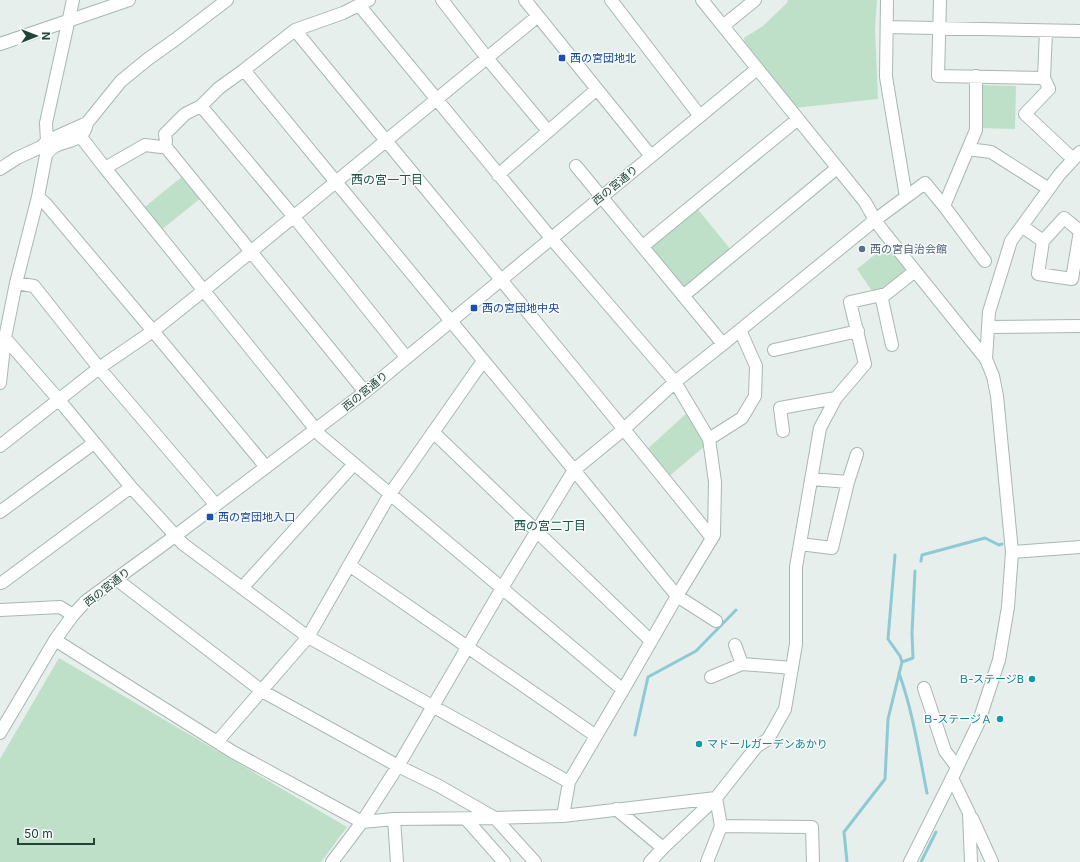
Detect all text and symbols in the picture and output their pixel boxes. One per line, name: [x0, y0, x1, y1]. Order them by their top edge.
north arrow: [16, 16, 56, 56]
text: N: [39, 32, 53, 40]
place label: 西の宮団地北: [570, 51, 636, 65]
marker: 西の宮団地北: [557, 53, 567, 63]
street label: 西の宮通り: [589, 162, 641, 208]
district label: 西の宮一丁目: [351, 172, 423, 187]
place label: 西の宮自治会館: [870, 242, 947, 256]
marker: 西の宮自治会館: [857, 244, 867, 254]
place label: 西の宮団地中央: [482, 301, 560, 315]
marker: 西の宮団地中央: [469, 303, 479, 313]
street label: 西の宮通り: [339, 368, 391, 414]
place label: 西の宮団地入口: [218, 510, 295, 524]
marker: 西の宮団地入口: [205, 512, 215, 522]
district label: 西の宮二丁目: [514, 518, 586, 533]
street label: 西の宮通り: [81, 565, 133, 609]
place label: Ｂ‐ステージB: [958, 672, 1024, 686]
marker: Ｂ‐ステージB: [1027, 674, 1037, 684]
place label: Ｂ‐ステージＡ: [922, 712, 992, 726]
marker: Ｂ‐ステージＡ: [995, 714, 1005, 724]
place label: マドールガーデンあかり: [707, 737, 828, 751]
marker: マドールガーデンあかり: [694, 739, 704, 749]
scale bar: [18, 820, 94, 846]
text: 50 m: [24, 826, 53, 841]

